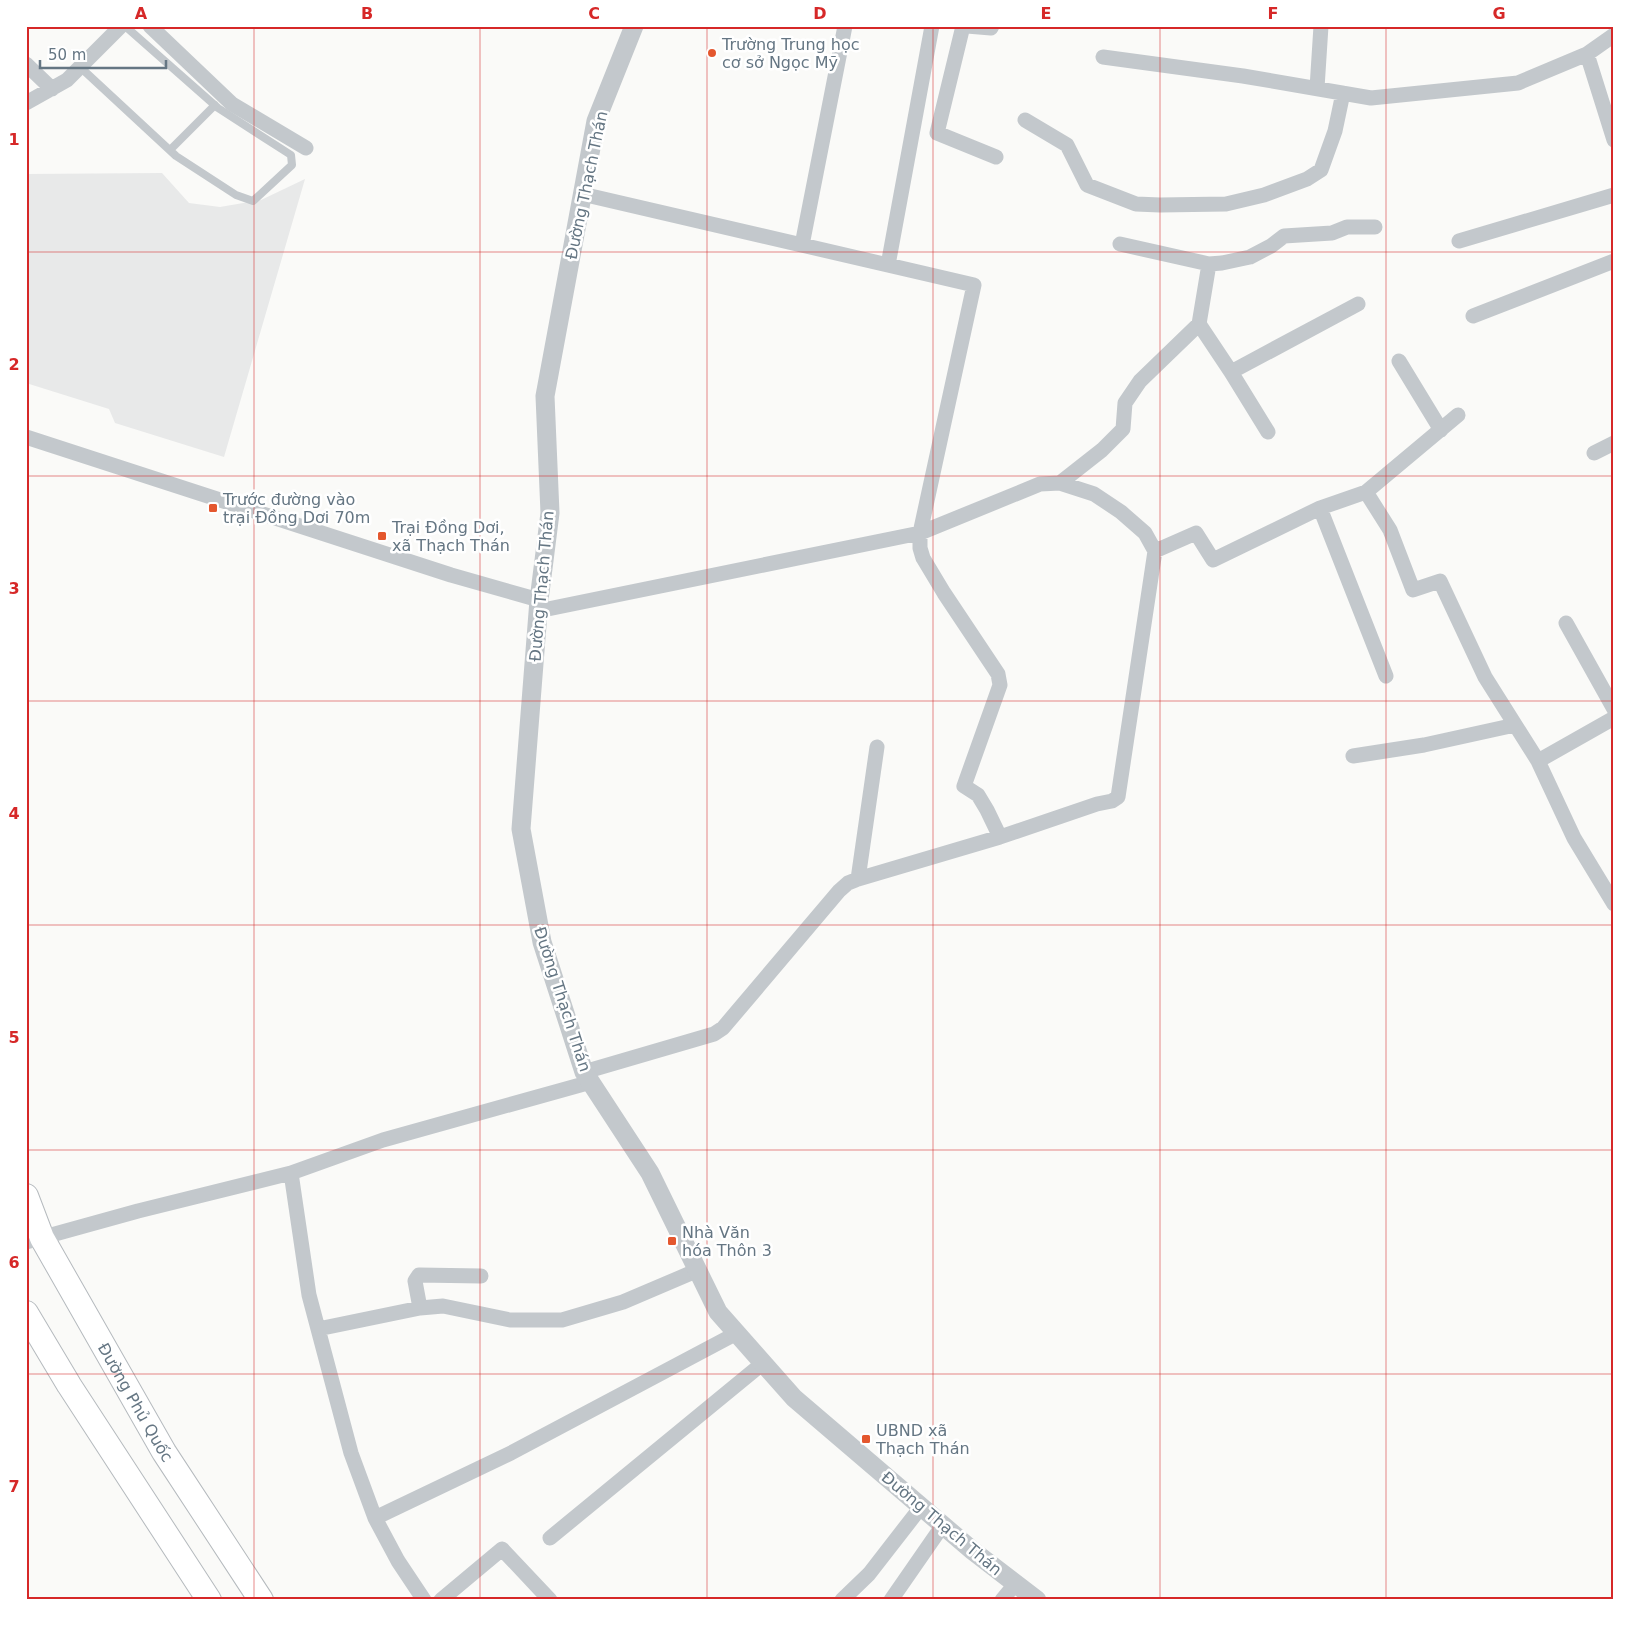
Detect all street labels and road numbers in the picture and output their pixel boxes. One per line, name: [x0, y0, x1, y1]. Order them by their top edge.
street label: Đường Thạch Thán: [561, 109, 612, 261]
street label: Đường Thạch Thán: [525, 510, 558, 662]
street label: Đường Thạch Thán: [530, 924, 595, 1074]
street label: Đường Phủ Quốc: [94, 1340, 177, 1466]
street label: Đường Thạch Thán: [878, 1467, 1006, 1579]

